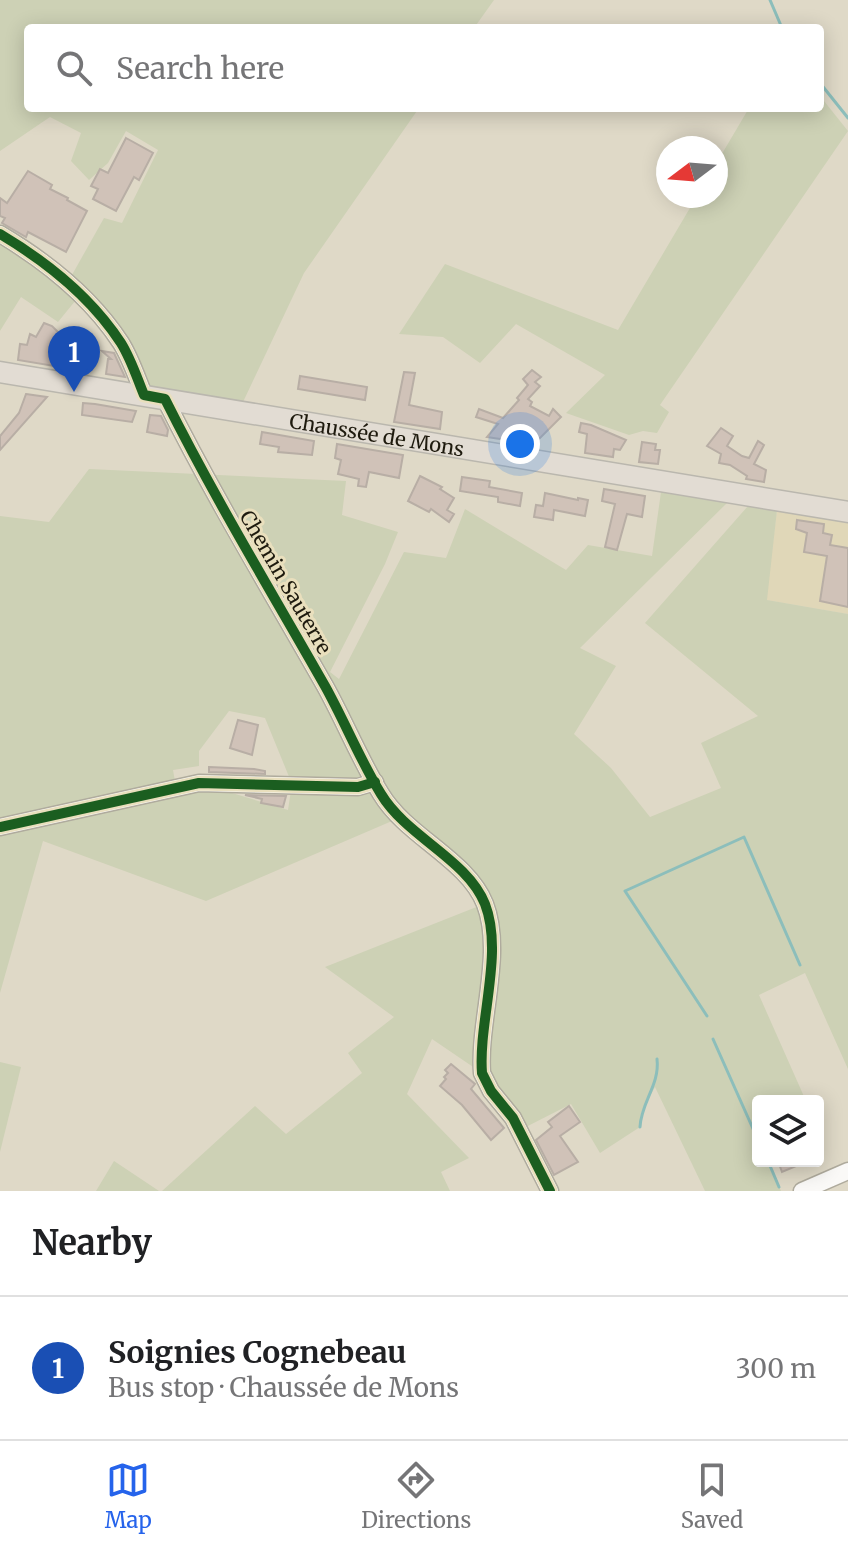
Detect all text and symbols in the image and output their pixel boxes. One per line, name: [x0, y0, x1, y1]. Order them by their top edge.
search box: [24, 24, 824, 112]
icon: search: [52, 46, 96, 90]
text: Search here: [116, 49, 284, 87]
north arrow: [656, 136, 728, 208]
pin: 1: [48, 326, 100, 392]
street label: Chaussée de Mons: [288, 407, 466, 461]
your location: [500, 424, 540, 464]
street label: Chemin Sauterre: [235, 506, 337, 658]
map controls: [752, 1095, 824, 1167]
button: layers: [752, 1095, 824, 1167]
text: Nearby: [32, 1222, 152, 1264]
text: Soignies Cognebeau: [108, 1333, 407, 1371]
text: 1: [52, 1352, 64, 1385]
text: 300 m: [736, 1352, 816, 1385]
text: Bus stop · Chaussée de Mons: [108, 1371, 459, 1404]
tab: Map: [105, 1458, 152, 1534]
tab: Directions: [361, 1458, 471, 1534]
tab: Saved: [681, 1458, 743, 1534]

